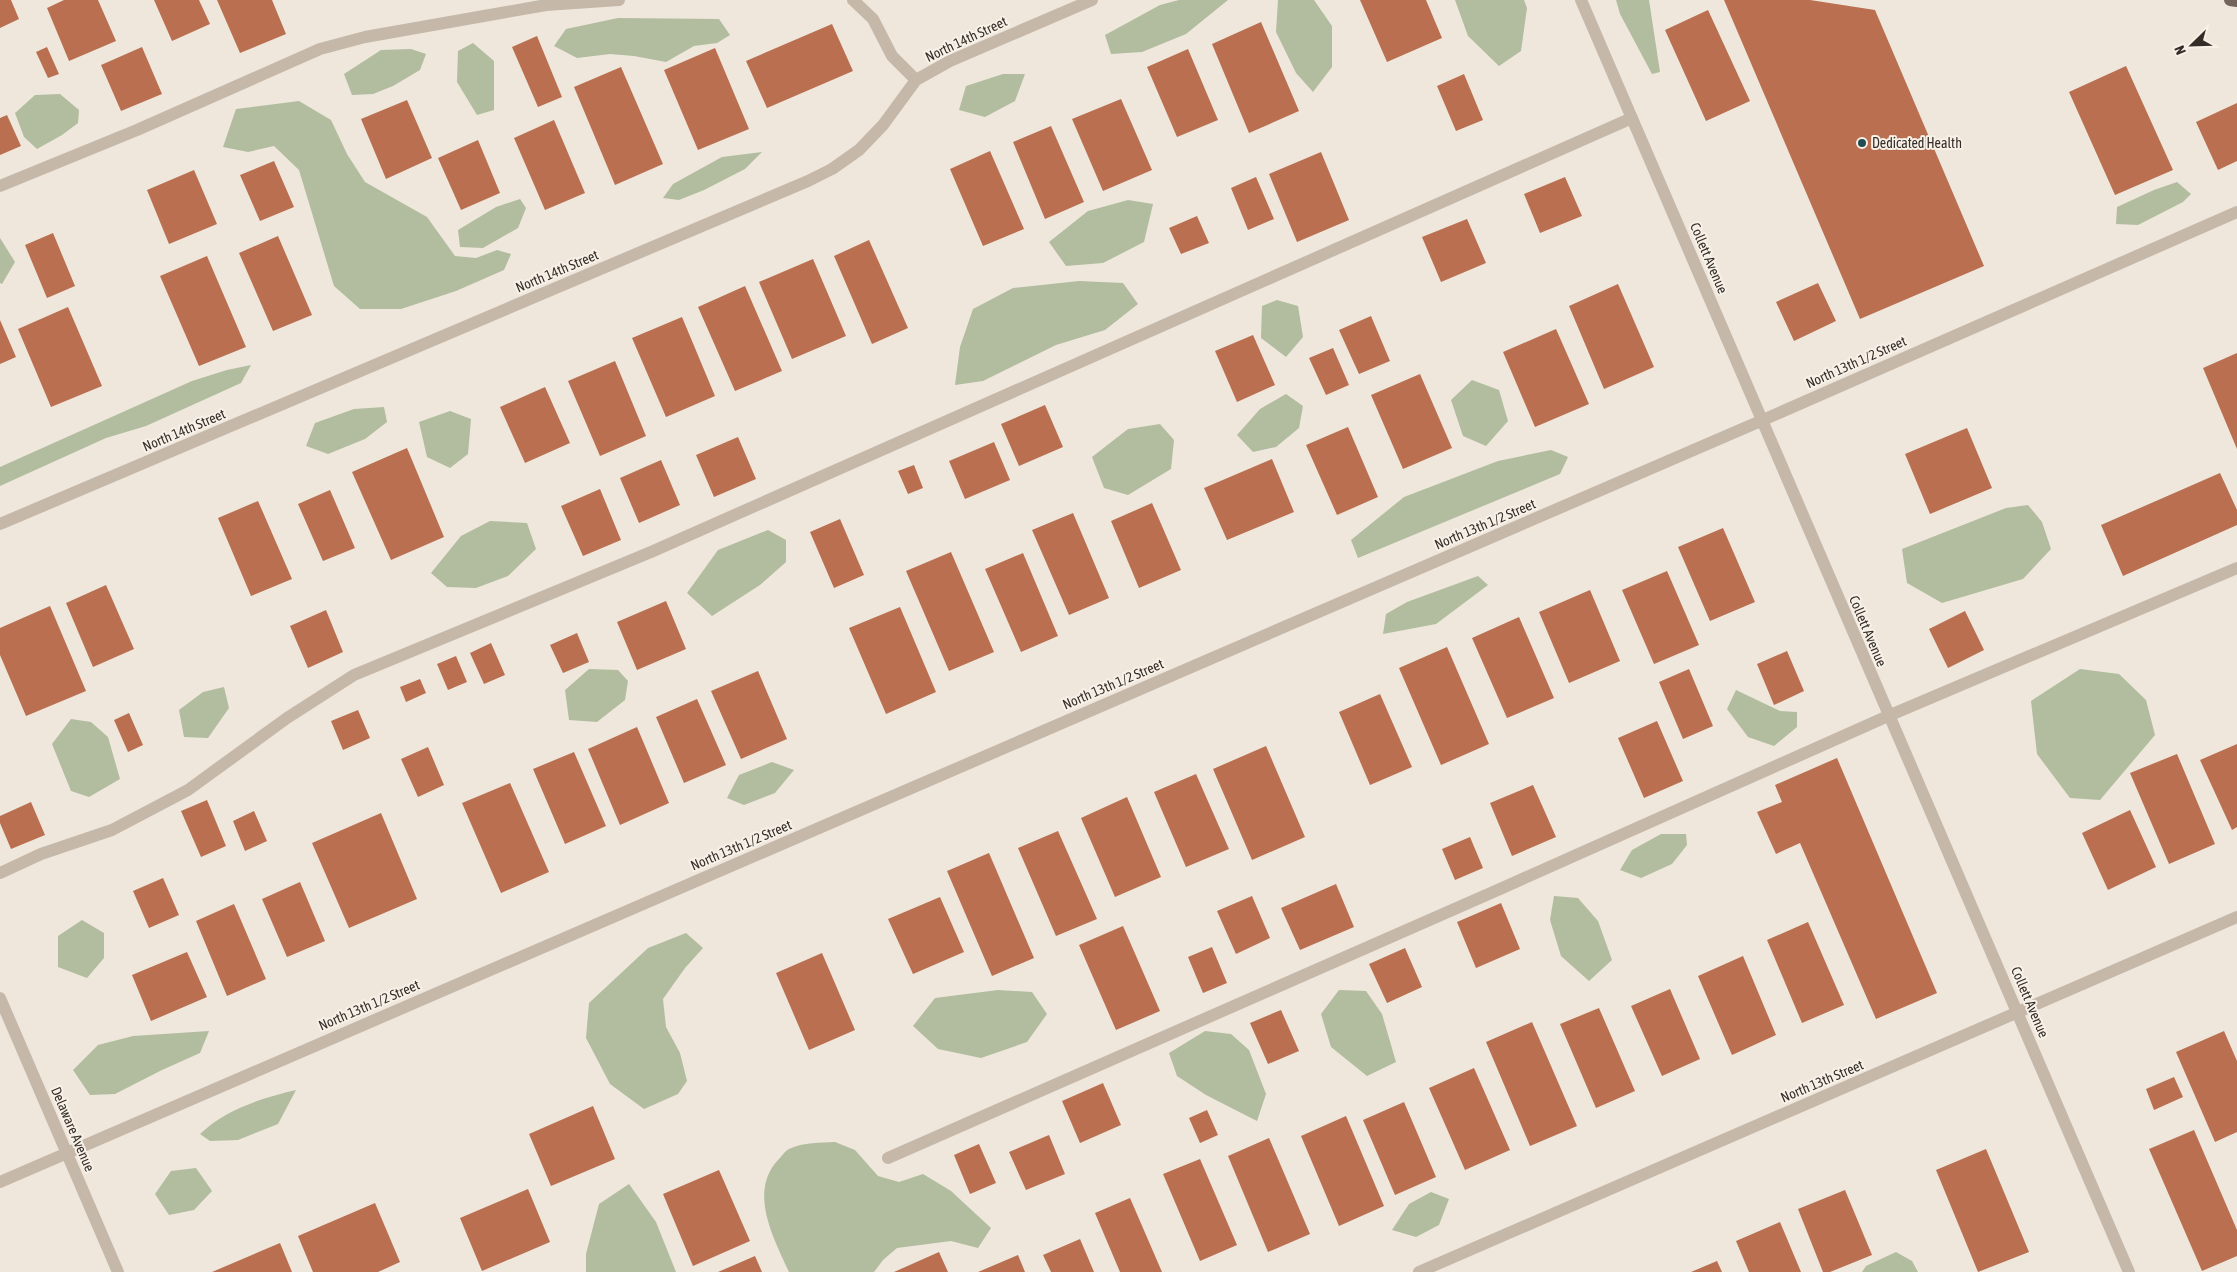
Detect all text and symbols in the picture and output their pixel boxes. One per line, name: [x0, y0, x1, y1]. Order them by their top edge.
street label: North 14th Street: [923, 13, 1009, 65]
north arrow: [2167, 20, 2217, 70]
text: N: [2171, 43, 2189, 57]
place label: Dedicated Health: [1872, 135, 1962, 151]
marker: Dedicated Health: [1856, 137, 1868, 149]
street label: Collett Avenue: [1687, 220, 1731, 296]
street label: North 14th Street: [513, 246, 601, 296]
street label: North 13th 1/2 Street: [1803, 333, 1909, 391]
street label: North 14th Street: [140, 405, 228, 455]
street label: North 13th 1/2 Street: [1432, 496, 1538, 552]
street label: Collett Avenue: [1846, 593, 1890, 669]
street label: North 13th 1/2 Street: [1060, 656, 1166, 712]
street label: North 13th 1/2 Street: [688, 817, 794, 873]
street label: Collett Avenue: [2008, 964, 2052, 1040]
street label: North 13th 1/2 Street: [316, 977, 422, 1033]
street label: North 13th Street: [1778, 1056, 1866, 1106]
street label: Delaware Avenue: [48, 1084, 98, 1174]

